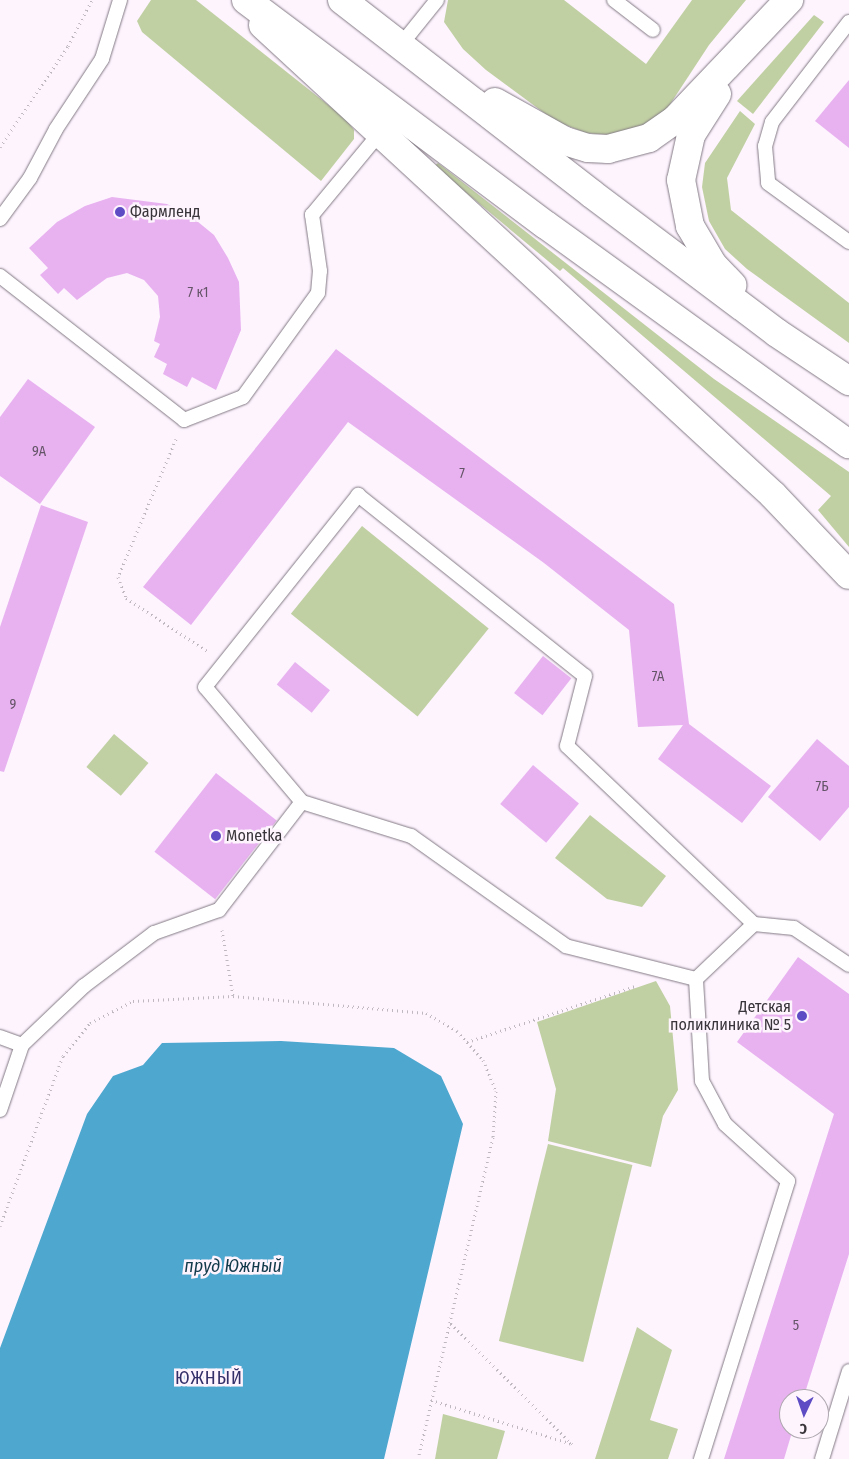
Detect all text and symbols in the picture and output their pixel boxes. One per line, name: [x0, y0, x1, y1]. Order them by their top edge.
place label: Фармленд: [130, 202, 200, 222]
marker: Фармленд: [114, 206, 126, 218]
house number: 7 к1: [188, 285, 208, 301]
house number: 9А: [32, 444, 46, 460]
house number: 7: [459, 466, 465, 482]
house number: 7А: [652, 669, 664, 685]
house number: 9: [10, 697, 16, 713]
house number: 7Б: [815, 779, 829, 795]
place label: Monetka: [226, 826, 282, 846]
marker: Monetka: [210, 830, 222, 842]
place label: Детская поликлиника № 5: [670, 997, 791, 1035]
marker: Детская поликлиника № 5: [795, 1009, 809, 1023]
water label: пруд Южный: [184, 1255, 282, 1277]
house number: 5: [793, 1318, 799, 1334]
district label: ЮЖНЫЙ: [174, 1367, 244, 1389]
north arrow: [779, 1389, 829, 1439]
text: С: [799, 1420, 807, 1437]

